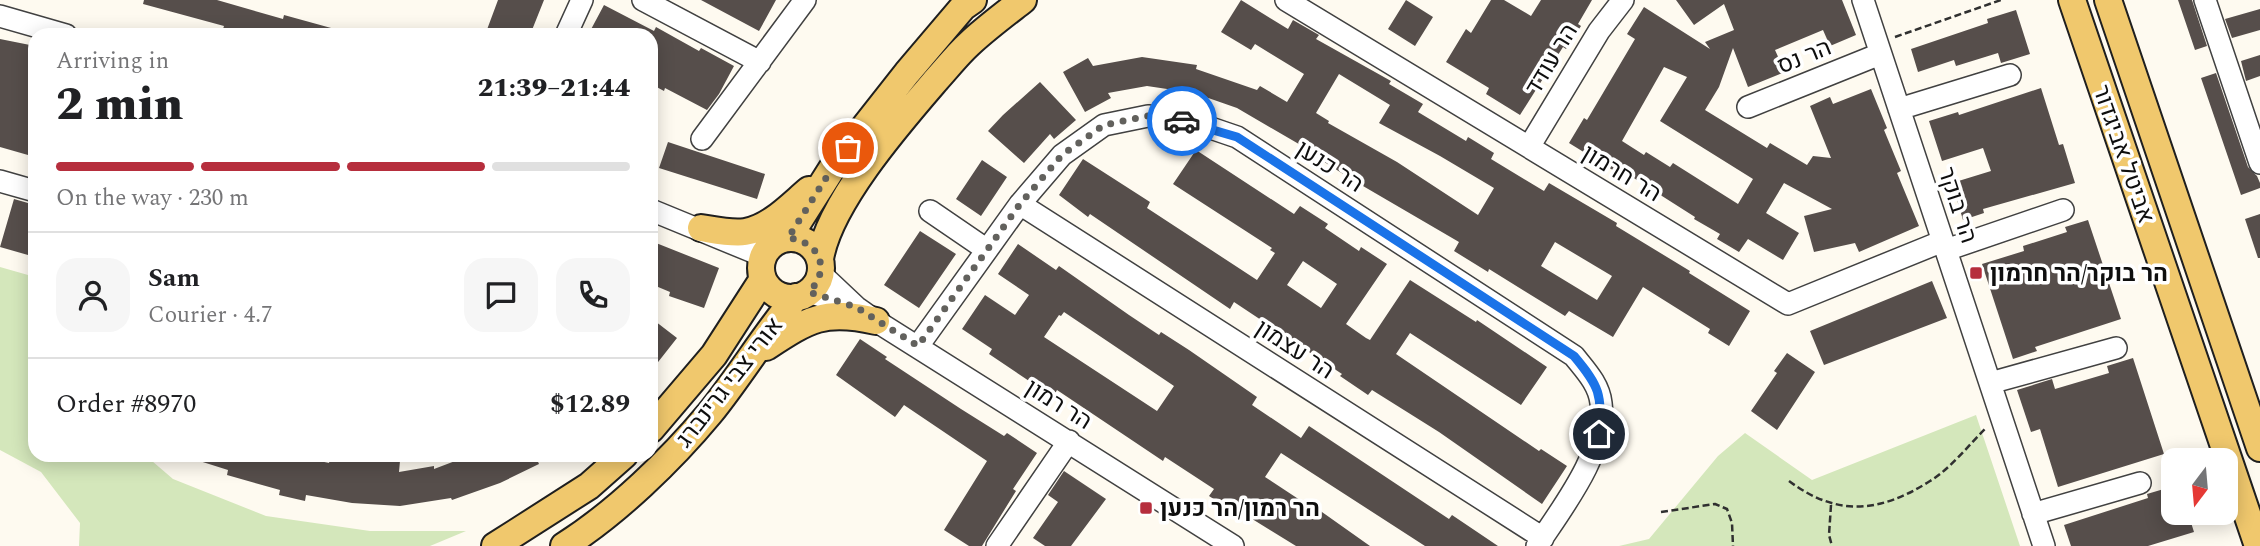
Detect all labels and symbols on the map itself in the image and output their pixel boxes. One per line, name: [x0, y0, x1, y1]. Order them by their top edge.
street label: הר עודד: [1516, 17, 1587, 102]
street label: הר נס: [1772, 30, 1837, 84]
street label: אביטל אביגדור: [2083, 80, 2164, 228]
courier: [1147, 86, 1217, 156]
pin: [818, 118, 878, 178]
street label: הר כנען: [1289, 132, 1370, 202]
street label: הר חרמון: [1575, 136, 1668, 212]
street label: הר בוקר: [1928, 163, 1986, 248]
place label: הר בוקר/הר חרמון: [1990, 256, 2168, 292]
marker: הר בוקר/הר חרמון: [1968, 265, 1984, 281]
street label: אורי צבי גרינברג: [667, 310, 792, 456]
street label: הר עצמון: [1248, 311, 1341, 389]
street label: הר רמון: [1018, 370, 1099, 439]
pin: [1569, 404, 1629, 464]
north arrow: [2161, 448, 2238, 525]
place label: הר רמון/הר כנען: [1160, 491, 1320, 527]
marker: הר רמון/הר כנען: [1138, 500, 1154, 516]

